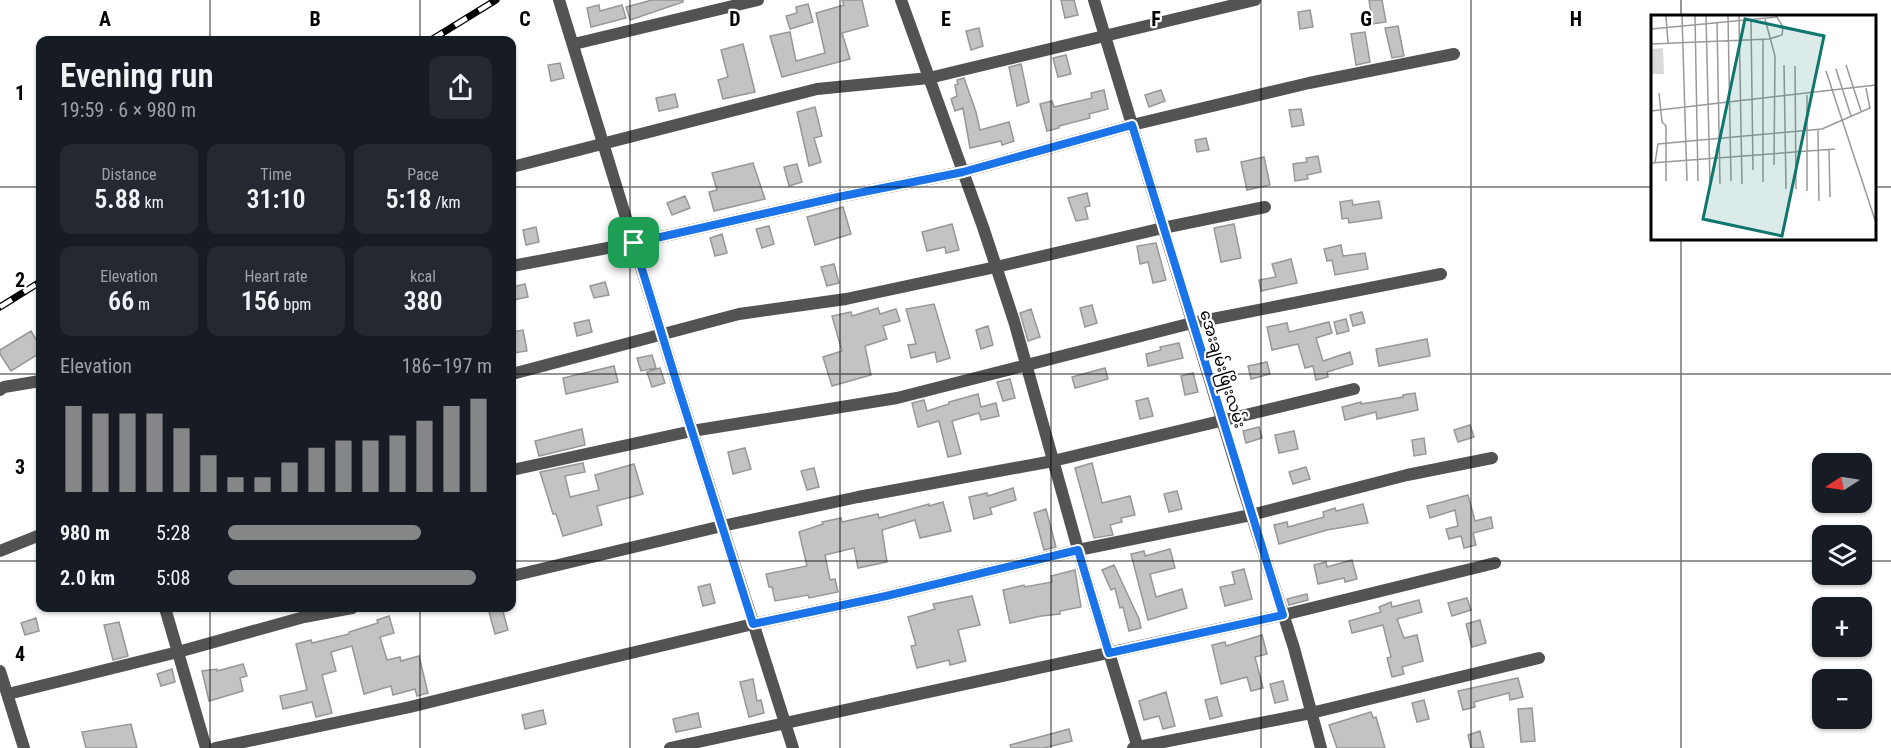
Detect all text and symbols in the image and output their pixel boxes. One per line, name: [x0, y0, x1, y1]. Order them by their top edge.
text: A: [99, 7, 111, 31]
text: B: [309, 7, 321, 31]
text: C: [519, 7, 531, 31]
text: D: [729, 7, 741, 31]
text: E: [941, 7, 951, 31]
text: F: [1151, 7, 1161, 31]
text: G: [1360, 7, 1372, 31]
text: H: [1570, 7, 1582, 31]
inset map: [1651, 15, 1876, 240]
text: Evening run: [60, 56, 214, 95]
button: share: [429, 56, 492, 119]
text: 1: [15, 81, 25, 105]
text: 19:59 · 6 × 980 m: [60, 98, 196, 122]
text: Distance: [101, 165, 157, 184]
text: Time: [260, 165, 292, 184]
text: Pace: [407, 165, 439, 184]
text: 5.88: [94, 184, 141, 214]
text: 31:10: [246, 184, 306, 214]
text: 5:18: [386, 184, 432, 214]
text: km: [141, 193, 164, 212]
text: /km: [432, 193, 460, 212]
pin: [608, 217, 659, 268]
icon: arrive: [617, 226, 650, 259]
text: Elevation: [100, 267, 158, 286]
text: Heart rate: [244, 267, 308, 286]
text: kcal: [410, 267, 436, 286]
text: 2: [15, 268, 25, 292]
text: 66: [108, 286, 134, 316]
text: 156: [241, 286, 280, 316]
text: 380: [403, 286, 443, 316]
text: m: [134, 295, 150, 314]
text: bpm: [280, 295, 311, 314]
street label: အေးချမ်းဖြိုးလမ်း: [1192, 307, 1252, 431]
text: Elevation: [60, 354, 132, 378]
text: 186–197 m: [402, 354, 492, 378]
north arrow: [1812, 453, 1872, 513]
map controls: [1812, 453, 1872, 729]
text: 3: [15, 455, 25, 479]
text: 980 m: [60, 521, 110, 545]
text: 5:28: [156, 521, 190, 545]
button: layers: [1812, 525, 1872, 585]
text: 2.0 km: [60, 566, 115, 590]
text: 5:08: [156, 566, 190, 590]
button: +: [1812, 597, 1872, 657]
text: 4: [15, 642, 25, 666]
button: −: [1812, 669, 1872, 729]

